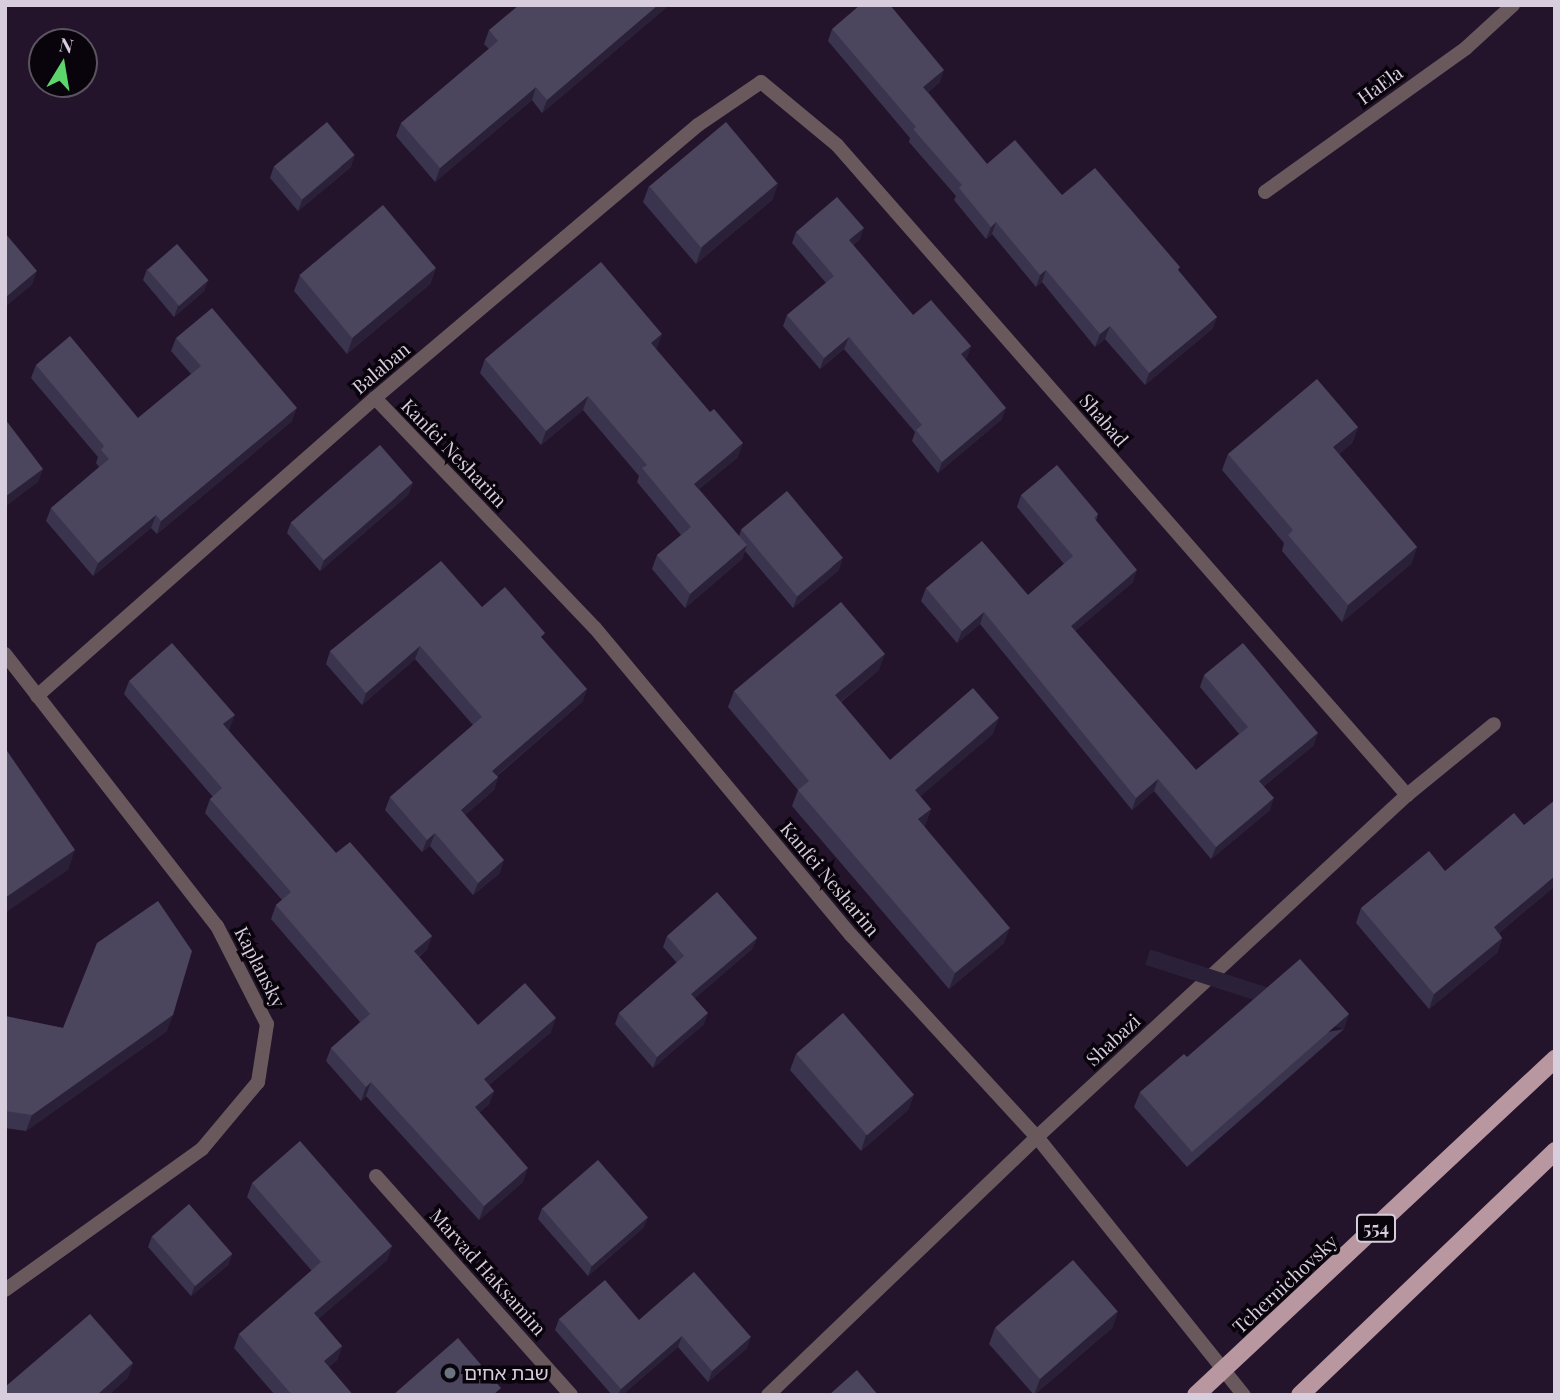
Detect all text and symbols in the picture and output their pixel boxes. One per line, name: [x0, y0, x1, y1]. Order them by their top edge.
north arrow: [28, 28, 98, 98]
text: N: [57, 30, 76, 58]
street label: HaEla: [1353, 61, 1407, 109]
street label: Balaban: [348, 338, 414, 398]
street label: Shabad: [1075, 389, 1133, 451]
street label: Kanfei Nesharim: [397, 394, 511, 512]
street label: Kanfei Nesharim: [776, 817, 884, 941]
street label: Kaplansky: [230, 923, 290, 1011]
street label: Shabazi: [1081, 1009, 1145, 1071]
street label: Marvad HaKsamim: [425, 1204, 551, 1340]
road number: 554: [1355, 1213, 1397, 1242]
street label: Tchernichovsky: [1228, 1230, 1342, 1338]
place label: שבת אחים: [464, 1362, 549, 1384]
marker: שבת אחים: [442, 1365, 458, 1381]

